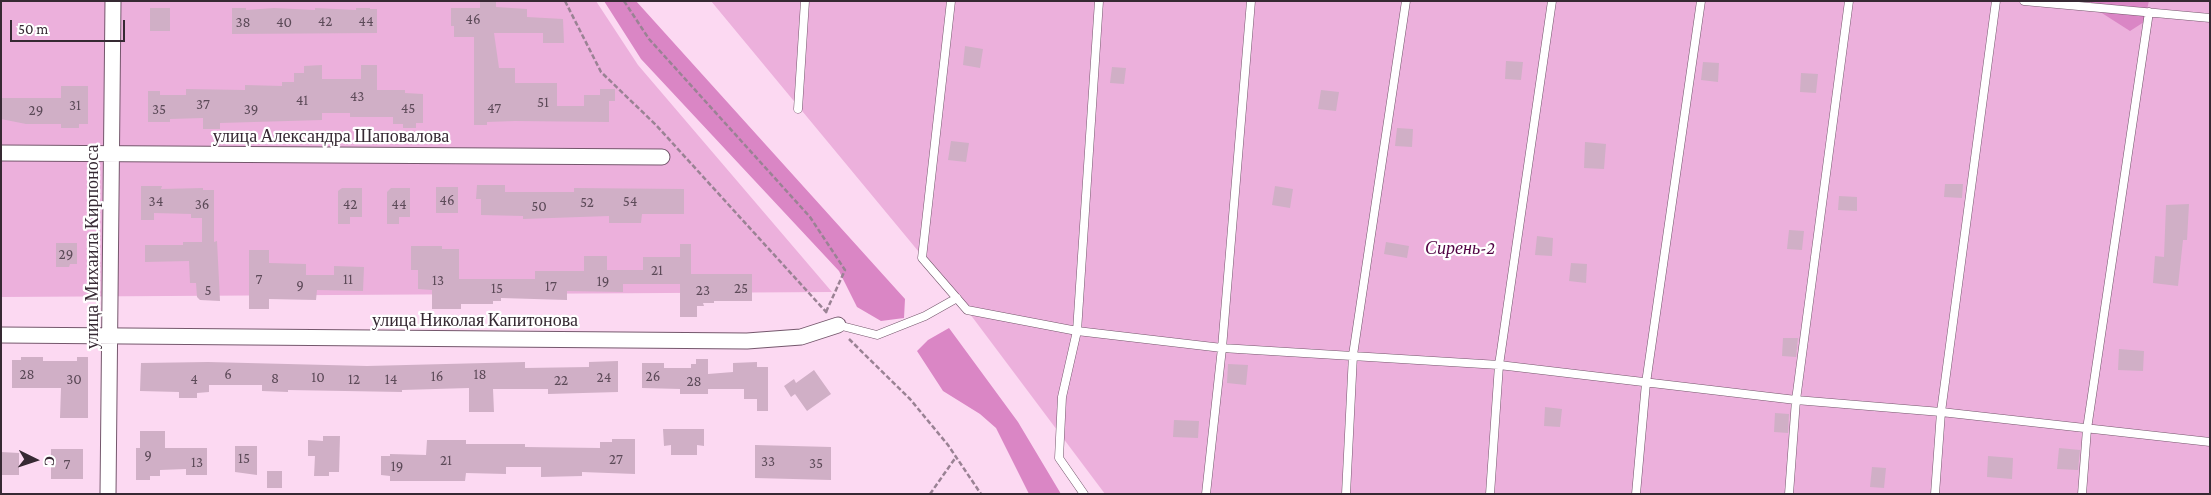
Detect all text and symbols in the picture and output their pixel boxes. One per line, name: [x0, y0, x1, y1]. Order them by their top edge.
scale bar: [12, 10, 128, 42]
house number: 46: [465, 10, 481, 28]
house number: 42: [318, 12, 332, 30]
house number: 44: [358, 12, 374, 30]
house number: 38: [235, 13, 251, 31]
house number: 40: [276, 13, 292, 31]
text: 50 m: [18, 21, 48, 37]
house number: 43: [350, 87, 364, 105]
house number: 41: [296, 91, 308, 109]
house number: 51: [537, 93, 549, 111]
house number: 37: [196, 95, 210, 113]
house number: 31: [69, 96, 81, 114]
house number: 45: [401, 99, 415, 117]
house number: 47: [487, 99, 501, 117]
house number: 35: [152, 100, 166, 118]
house number: 39: [244, 100, 258, 118]
house number: 29: [29, 101, 43, 119]
street label: улица Александра Шаповалова: [213, 125, 449, 147]
street label: улица Михаила Кирпоноса: [81, 145, 103, 349]
house number: 46: [439, 191, 455, 209]
house number: 34: [149, 192, 163, 210]
house number: 54: [623, 192, 637, 210]
house number: 52: [580, 193, 594, 211]
house number: 36: [195, 195, 209, 213]
house number: 42: [343, 195, 357, 213]
house number: 44: [391, 195, 407, 213]
house number: 50: [531, 197, 547, 215]
park label: Сирень-2: [1425, 237, 1495, 259]
house number: 29: [59, 245, 73, 263]
house number: 21: [651, 261, 663, 279]
house number: 7: [256, 270, 262, 288]
house number: 11: [343, 270, 353, 288]
house number: 13: [432, 271, 444, 289]
house number: 19: [597, 272, 609, 290]
house number: 9: [296, 276, 304, 294]
house number: 17: [545, 277, 557, 295]
house number: 15: [491, 279, 503, 297]
house number: 25: [734, 279, 748, 297]
house number: 5: [204, 281, 212, 299]
house number: 23: [696, 281, 710, 299]
street label: улица Николая Капитонова: [372, 309, 578, 331]
house number: 28: [19, 365, 35, 383]
house number: 6: [224, 365, 232, 383]
house number: 18: [473, 365, 487, 383]
house number: 16: [431, 367, 443, 385]
house number: 26: [646, 367, 660, 385]
house number: 10: [311, 368, 325, 386]
house number: 24: [597, 368, 611, 386]
house number: 8: [271, 369, 279, 387]
house number: 30: [66, 370, 82, 388]
house number: 4: [190, 370, 198, 388]
house number: 12: [348, 370, 360, 388]
house number: 14: [385, 370, 397, 388]
house number: 22: [554, 371, 568, 389]
house number: 28: [686, 372, 702, 390]
north arrow: [10, 435, 60, 485]
house number: 9: [144, 446, 152, 464]
house number: 15: [238, 449, 250, 467]
house number: 27: [609, 450, 623, 468]
house number: 21: [440, 451, 452, 469]
house number: 33: [761, 452, 775, 470]
house number: 13: [191, 453, 203, 471]
house number: 35: [809, 454, 823, 472]
text: С: [42, 455, 58, 467]
house number: 7: [64, 455, 70, 473]
house number: 19: [391, 457, 403, 475]

